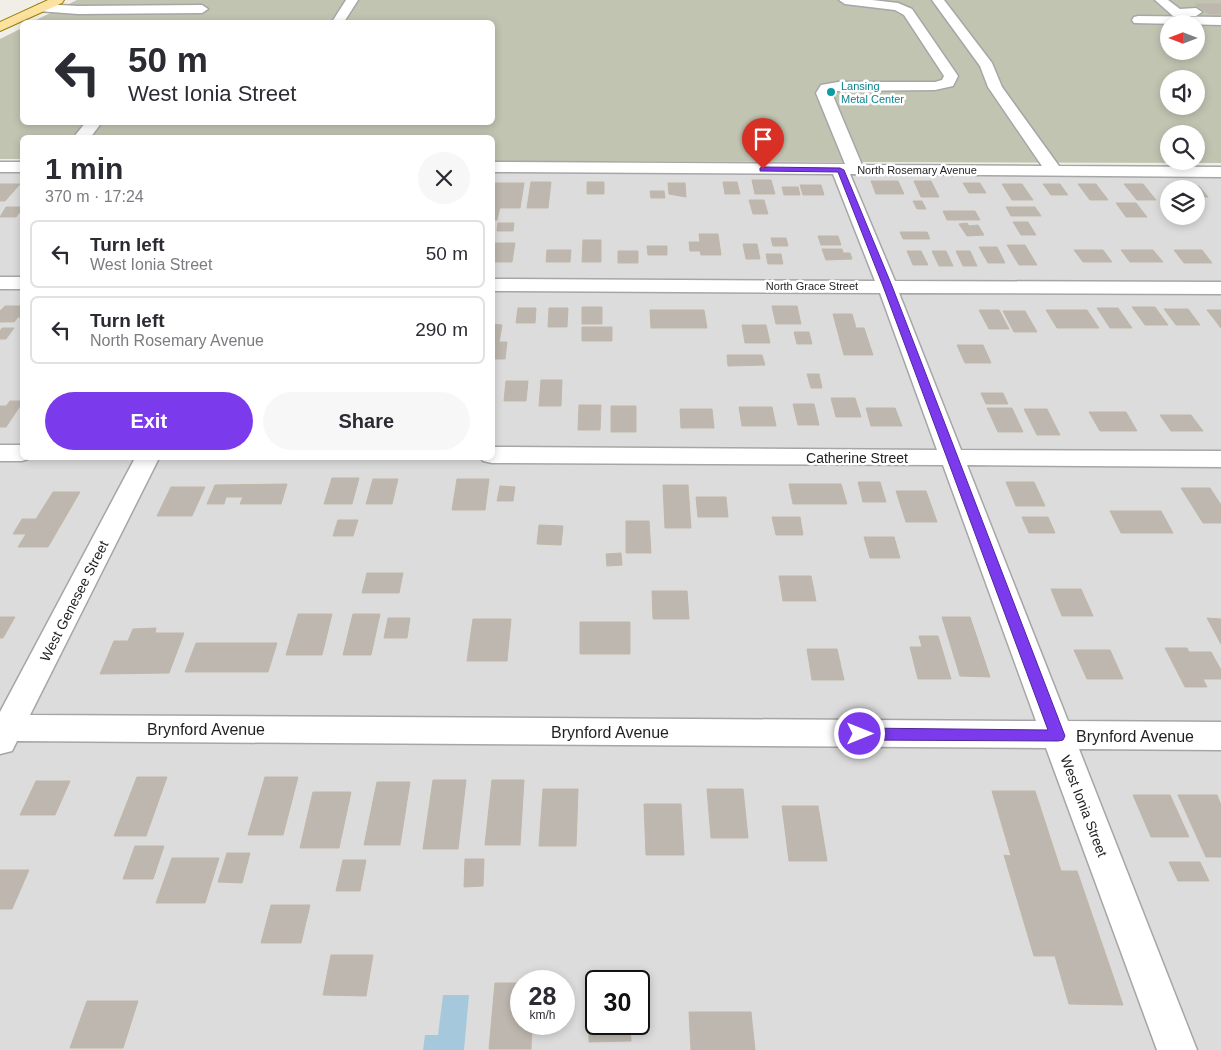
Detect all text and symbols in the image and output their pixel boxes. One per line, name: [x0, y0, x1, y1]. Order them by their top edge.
north arrow: [1160, 15, 1205, 60]
map controls: [1160, 15, 1205, 225]
icon: left: [45, 40, 110, 105]
text: 50 m: [128, 40, 208, 79]
button: sound: [1160, 70, 1205, 115]
place label: Lansing Metal Center: [841, 80, 904, 105]
text: West Ionia Street: [128, 81, 296, 106]
marker: Lansing Metal Center: [825, 86, 837, 98]
pin: [742, 118, 784, 169]
icon: arrive: [749, 125, 777, 153]
button: search: [1160, 125, 1205, 170]
text: 1 min: [45, 152, 123, 185]
button: close: [418, 152, 470, 204]
street label: North Rosemary Avenue: [857, 164, 977, 176]
button: layers: [1160, 180, 1205, 225]
text: 370 m · 17:24: [45, 188, 144, 205]
text: Turn left: [90, 234, 165, 255]
icon: left: [47, 240, 75, 268]
text: 50 m: [426, 243, 468, 264]
text: West Ionia Street: [90, 256, 212, 273]
street label: North Grace Street: [766, 280, 858, 292]
text: Turn left: [90, 310, 165, 331]
icon: left: [47, 316, 75, 344]
text: 290 m: [415, 319, 468, 340]
text: North Rosemary Avenue: [90, 332, 264, 349]
button: Exit: [45, 392, 253, 450]
button: Share: [263, 392, 470, 450]
street label: Catherine Street: [806, 450, 908, 466]
street label: West Genesee Street: [37, 538, 112, 664]
position arrow: [833, 707, 885, 759]
street label: Brynford Avenue: [147, 721, 265, 738]
street label: Brynford Avenue: [551, 724, 669, 741]
street label: Brynford Avenue: [1076, 728, 1194, 745]
street label: West Ionia Street: [1057, 753, 1111, 859]
speed limit sign: 30: [585, 970, 650, 1035]
text: 28: [529, 982, 556, 1010]
text: km/h: [529, 1008, 556, 1022]

